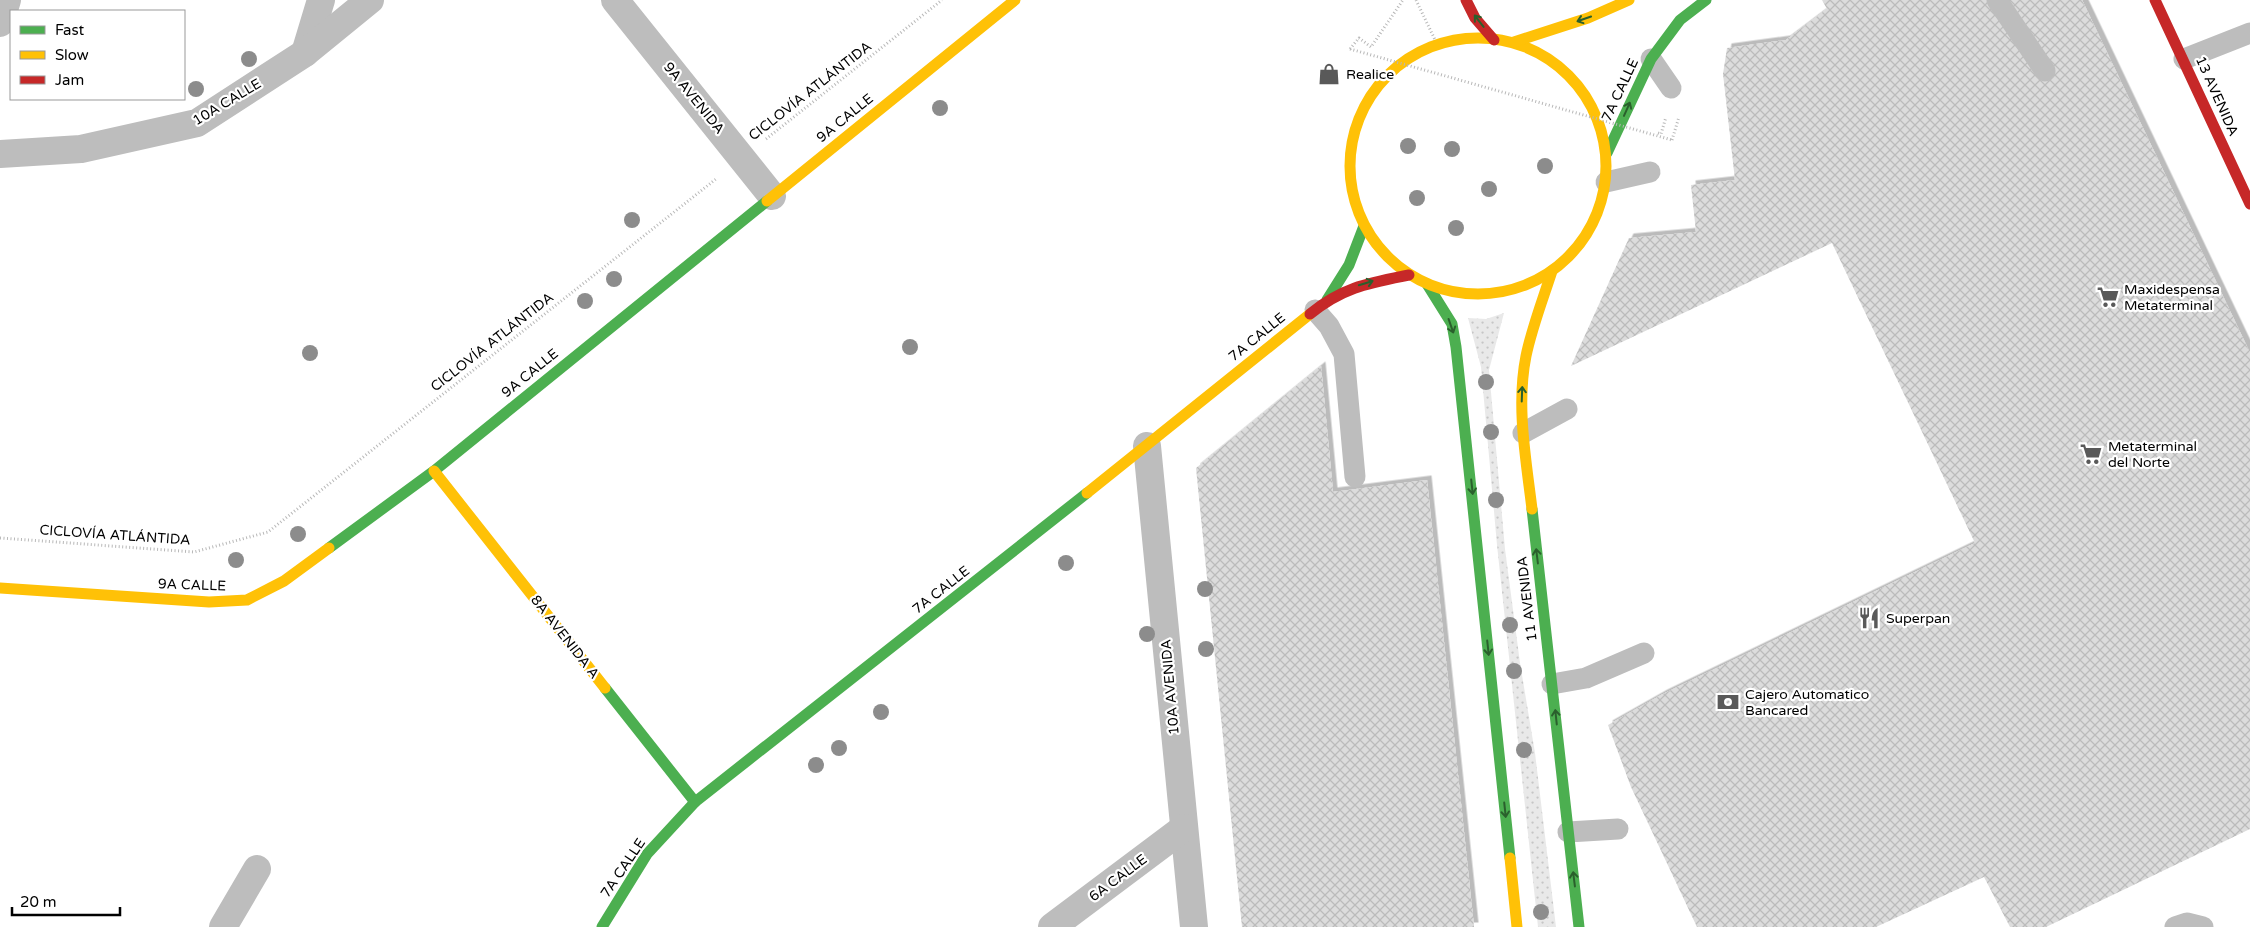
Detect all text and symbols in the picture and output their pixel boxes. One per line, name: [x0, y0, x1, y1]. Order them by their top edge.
legend: [10, 10, 185, 100]
one-way arrow: [1473, 15, 1484, 28]
one-way arrow: [1577, 15, 1592, 24]
text: Fast: [55, 21, 85, 39]
street label: CICLOVÍA ATLÁNTIDA: [745, 38, 875, 144]
text: Slow: [55, 46, 89, 64]
street label: 13 AVENIDA: [2192, 53, 2242, 139]
street label: 7A CALLE: [1598, 55, 1642, 124]
street label: 9A AVENIDA: [660, 59, 728, 137]
shop icon: Realice: [1316, 61, 1342, 87]
place label: Realice: [1346, 66, 1394, 83]
text: Jam: [55, 71, 84, 89]
street label: 10A CALLE: [190, 75, 264, 129]
street label: 9A CALLE: [813, 90, 877, 146]
one-way arrow: [1623, 101, 1633, 116]
one-way arrow: [1358, 278, 1374, 288]
place label: Maxidespensa Metaterminal: [2124, 281, 2220, 314]
supermarket icon: Maxidespensa Metaterminal: [2095, 284, 2121, 310]
street label: CICLOVÍA ATLÁNTIDA: [427, 289, 557, 395]
street label: 7A CALLE: [1225, 309, 1289, 365]
one-way arrow: [1447, 318, 1456, 333]
street label: 9A CALLE: [498, 345, 562, 401]
one-way arrow: [1518, 386, 1527, 402]
place label: Metaterminal del Norte: [2108, 438, 2197, 471]
supermarket icon: Metaterminal del Norte: [2078, 441, 2104, 467]
one-way arrow: [1467, 478, 1477, 494]
street label: CICLOVÍA ATLÁNTIDA: [39, 521, 191, 549]
one-way arrow: [1532, 548, 1542, 564]
street label: 11 AVENIDA: [1513, 555, 1541, 643]
street label: 7A CALLE: [909, 562, 973, 618]
street label: 9A CALLE: [158, 575, 226, 595]
street label: 8A AVENIDA A: [527, 592, 603, 682]
restaurant icon: Superpan: [1856, 605, 1882, 631]
place label: Superpan: [1886, 610, 1950, 627]
street label: 10A AVENIDA: [1157, 638, 1183, 736]
one-way arrow: [1483, 640, 1493, 656]
place label: Cajero Automatico Bancared: [1745, 686, 1869, 719]
bank icon: Cajero Automatico Bancared: [1715, 689, 1741, 715]
one-way arrow: [1551, 709, 1561, 725]
one-way arrow: [1500, 802, 1510, 818]
street label: 7A CALLE: [597, 835, 649, 901]
street label: 6A CALLE: [1086, 851, 1150, 905]
one-way arrow: [1569, 871, 1579, 887]
scale bar: [12, 884, 120, 916]
text: 20 m: [20, 893, 57, 911]

